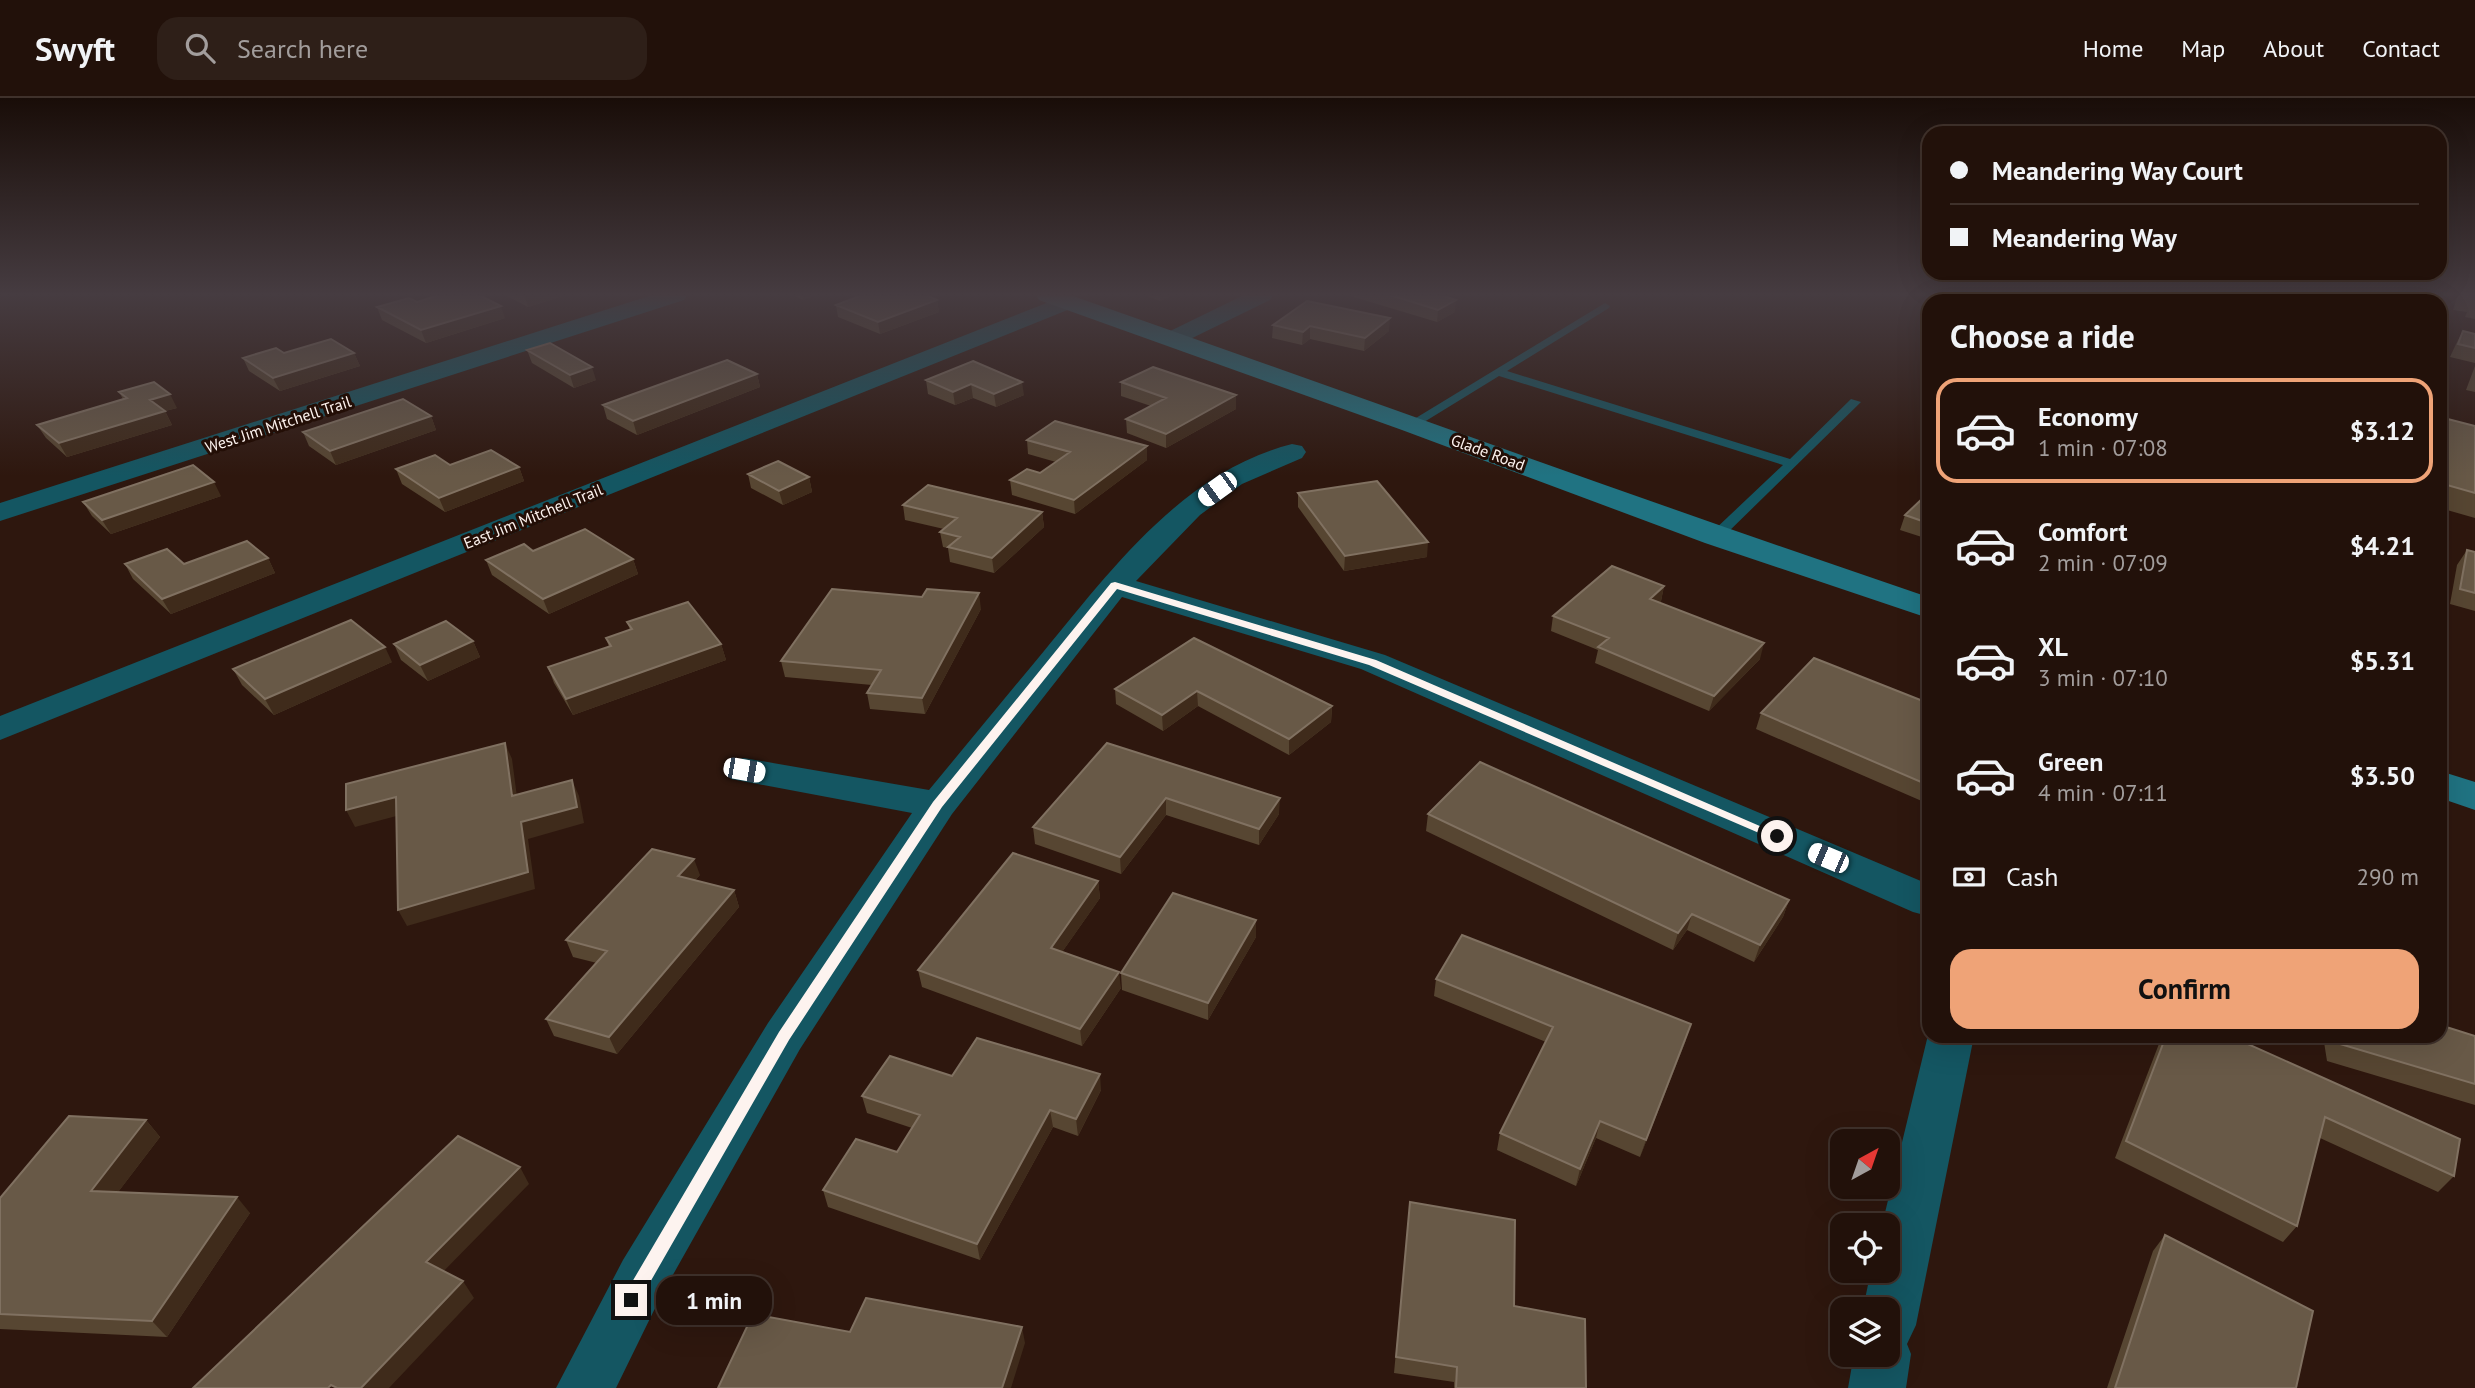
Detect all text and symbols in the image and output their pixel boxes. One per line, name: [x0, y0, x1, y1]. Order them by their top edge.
search box: [157, 17, 647, 80]
text: Swyft: [35, 27, 115, 70]
icon: search: [181, 29, 219, 67]
text: Search here: [237, 32, 368, 65]
text: Home: [2083, 33, 2143, 64]
text: Map: [2181, 33, 2225, 64]
text: About: [2263, 33, 2324, 64]
text: Contact: [2362, 33, 2440, 64]
text: Meandering Way Court: [1992, 154, 2243, 187]
text: Meandering Way: [1992, 221, 2177, 254]
text: Choose a ride: [1950, 315, 2135, 357]
street label: West Jim Mitchell Trail: [202, 391, 354, 457]
icon: car: [1954, 399, 2017, 462]
text: Economy: [2038, 400, 2138, 433]
text: $3.12: [2350, 414, 2415, 447]
street label: Glade Road: [1448, 429, 1528, 475]
text: 1 min · 07:08: [2038, 433, 2168, 462]
car: [1194, 468, 1241, 510]
street label: East Jim Mitchell Trail: [461, 479, 606, 553]
icon: car: [1954, 514, 2017, 577]
text: Comfort: [2038, 515, 2128, 548]
text: $4.21: [2350, 529, 2415, 562]
text: 2 min · 07:09: [2038, 548, 2168, 577]
icon: car: [1954, 629, 2017, 692]
text: XL: [2038, 630, 2068, 663]
text: $5.31: [2350, 644, 2415, 677]
text: 3 min · 07:10: [2038, 663, 2168, 692]
icon: car: [1954, 744, 2017, 807]
text: Green: [2038, 745, 2103, 778]
car: [722, 756, 767, 784]
text: $3.50: [2350, 759, 2415, 792]
text: 4 min · 07:11: [2038, 778, 2168, 807]
route start: [1761, 820, 1793, 852]
car: [1805, 840, 1852, 876]
icon: cash: [1950, 858, 1988, 896]
text: Cash: [2006, 860, 2058, 893]
text: 290 m: [2357, 862, 2419, 891]
button: Confirm: [1950, 949, 2419, 1029]
north arrow: [1830, 1129, 1900, 1199]
map controls: [1830, 1129, 1900, 1367]
button: locate: [1830, 1213, 1900, 1283]
callout: 1 min: [656, 1276, 771, 1324]
route end: [615, 1284, 647, 1316]
text: 1 min: [686, 1286, 742, 1315]
button: layers: [1830, 1297, 1900, 1367]

